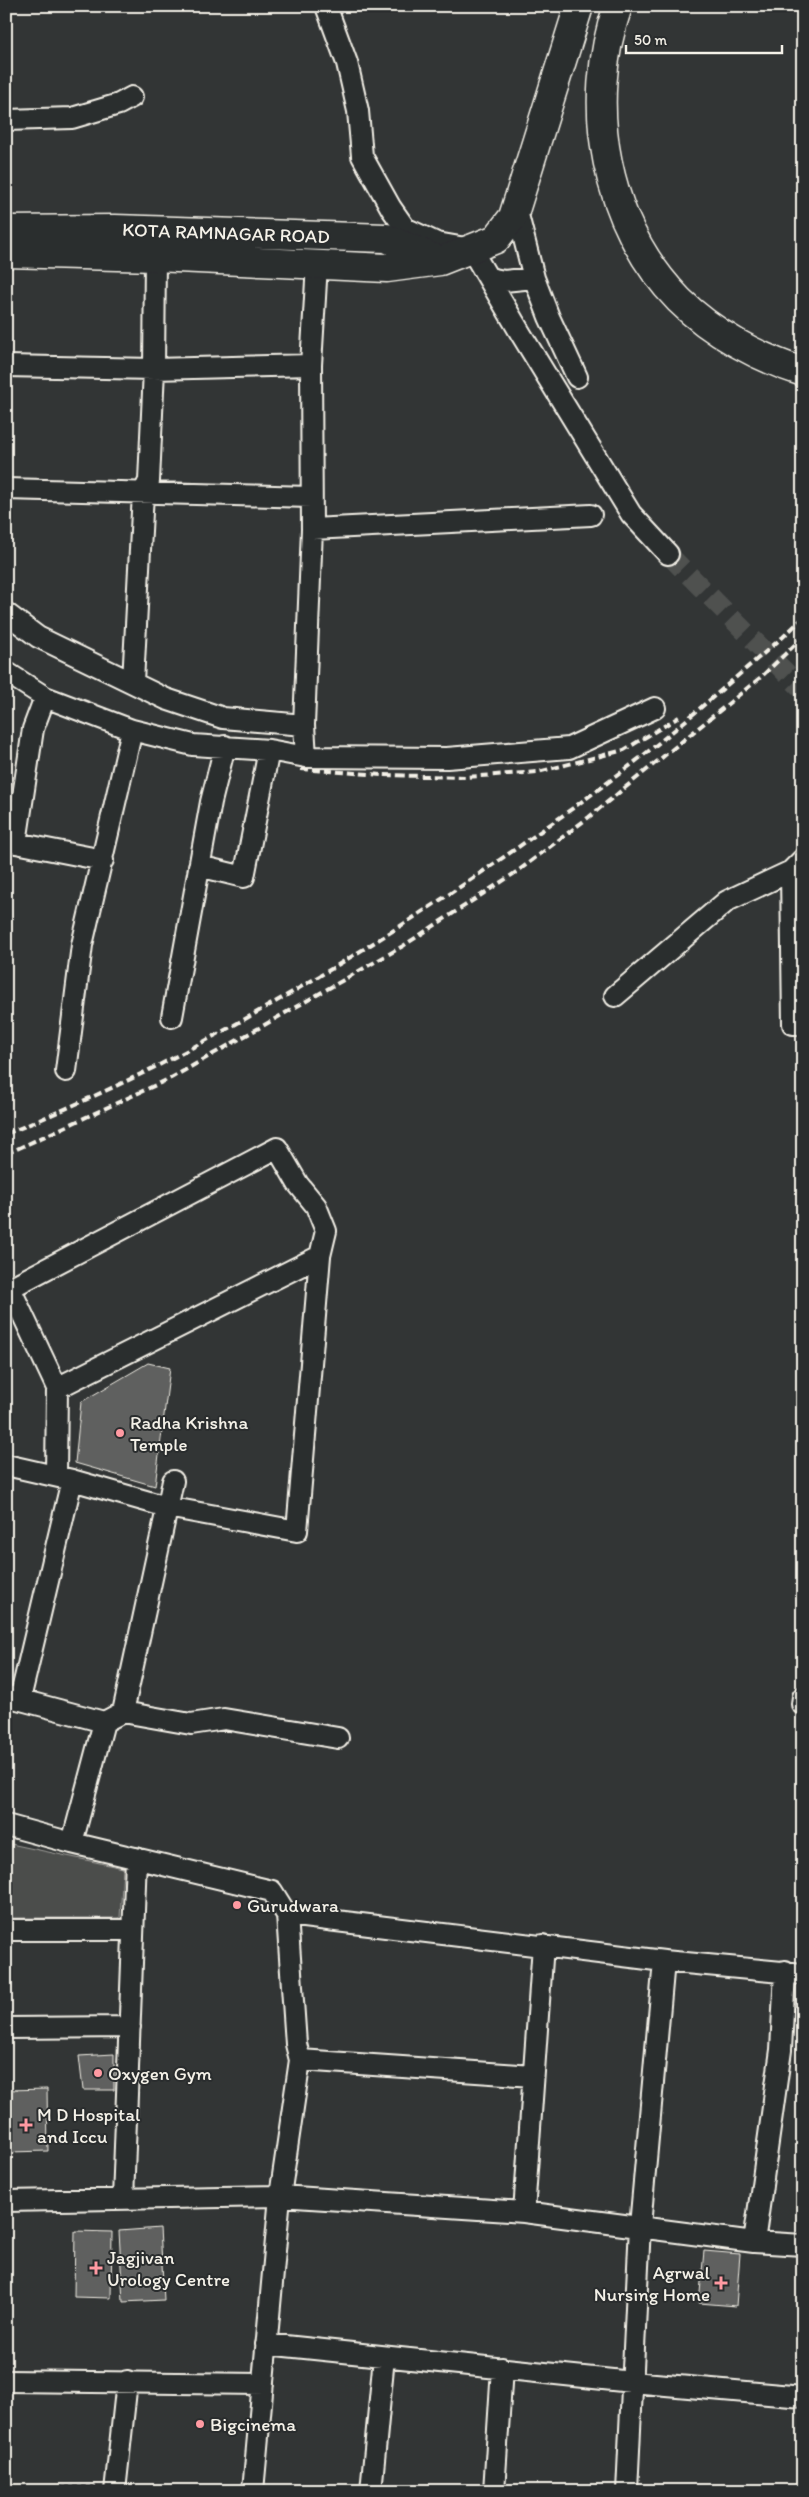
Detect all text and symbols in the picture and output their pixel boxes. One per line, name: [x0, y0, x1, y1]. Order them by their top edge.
scale bar: [626, 22, 783, 54]
text: 50 m: [634, 31, 667, 49]
street label: KOTA RAMNAGAR ROAD: [122, 218, 330, 248]
place label: Radha Krishna Temple: [130, 1411, 248, 1456]
marker: Radha Krishna Temple: [114, 1427, 126, 1439]
place label: Gurudwara: [247, 1894, 339, 1917]
marker: Gurudwara: [231, 1899, 243, 1911]
place label: Oxygen Gym: [108, 2062, 212, 2085]
marker: Oxygen Gym: [92, 2067, 104, 2079]
place label: M D Hospital and Iccu: [37, 2103, 141, 2148]
marker: M D Hospital and Iccu: [19, 2118, 33, 2132]
place label: Jagjivan Urology Centre: [107, 2246, 230, 2291]
marker: Jagjivan Urology Centre: [89, 2261, 103, 2275]
place label: Agrwal Nursing Home: [594, 2261, 711, 2306]
marker: Agrwal Nursing Home: [714, 2276, 728, 2290]
place label: Bigcinema: [210, 2413, 296, 2436]
marker: Bigcinema: [194, 2418, 206, 2430]

